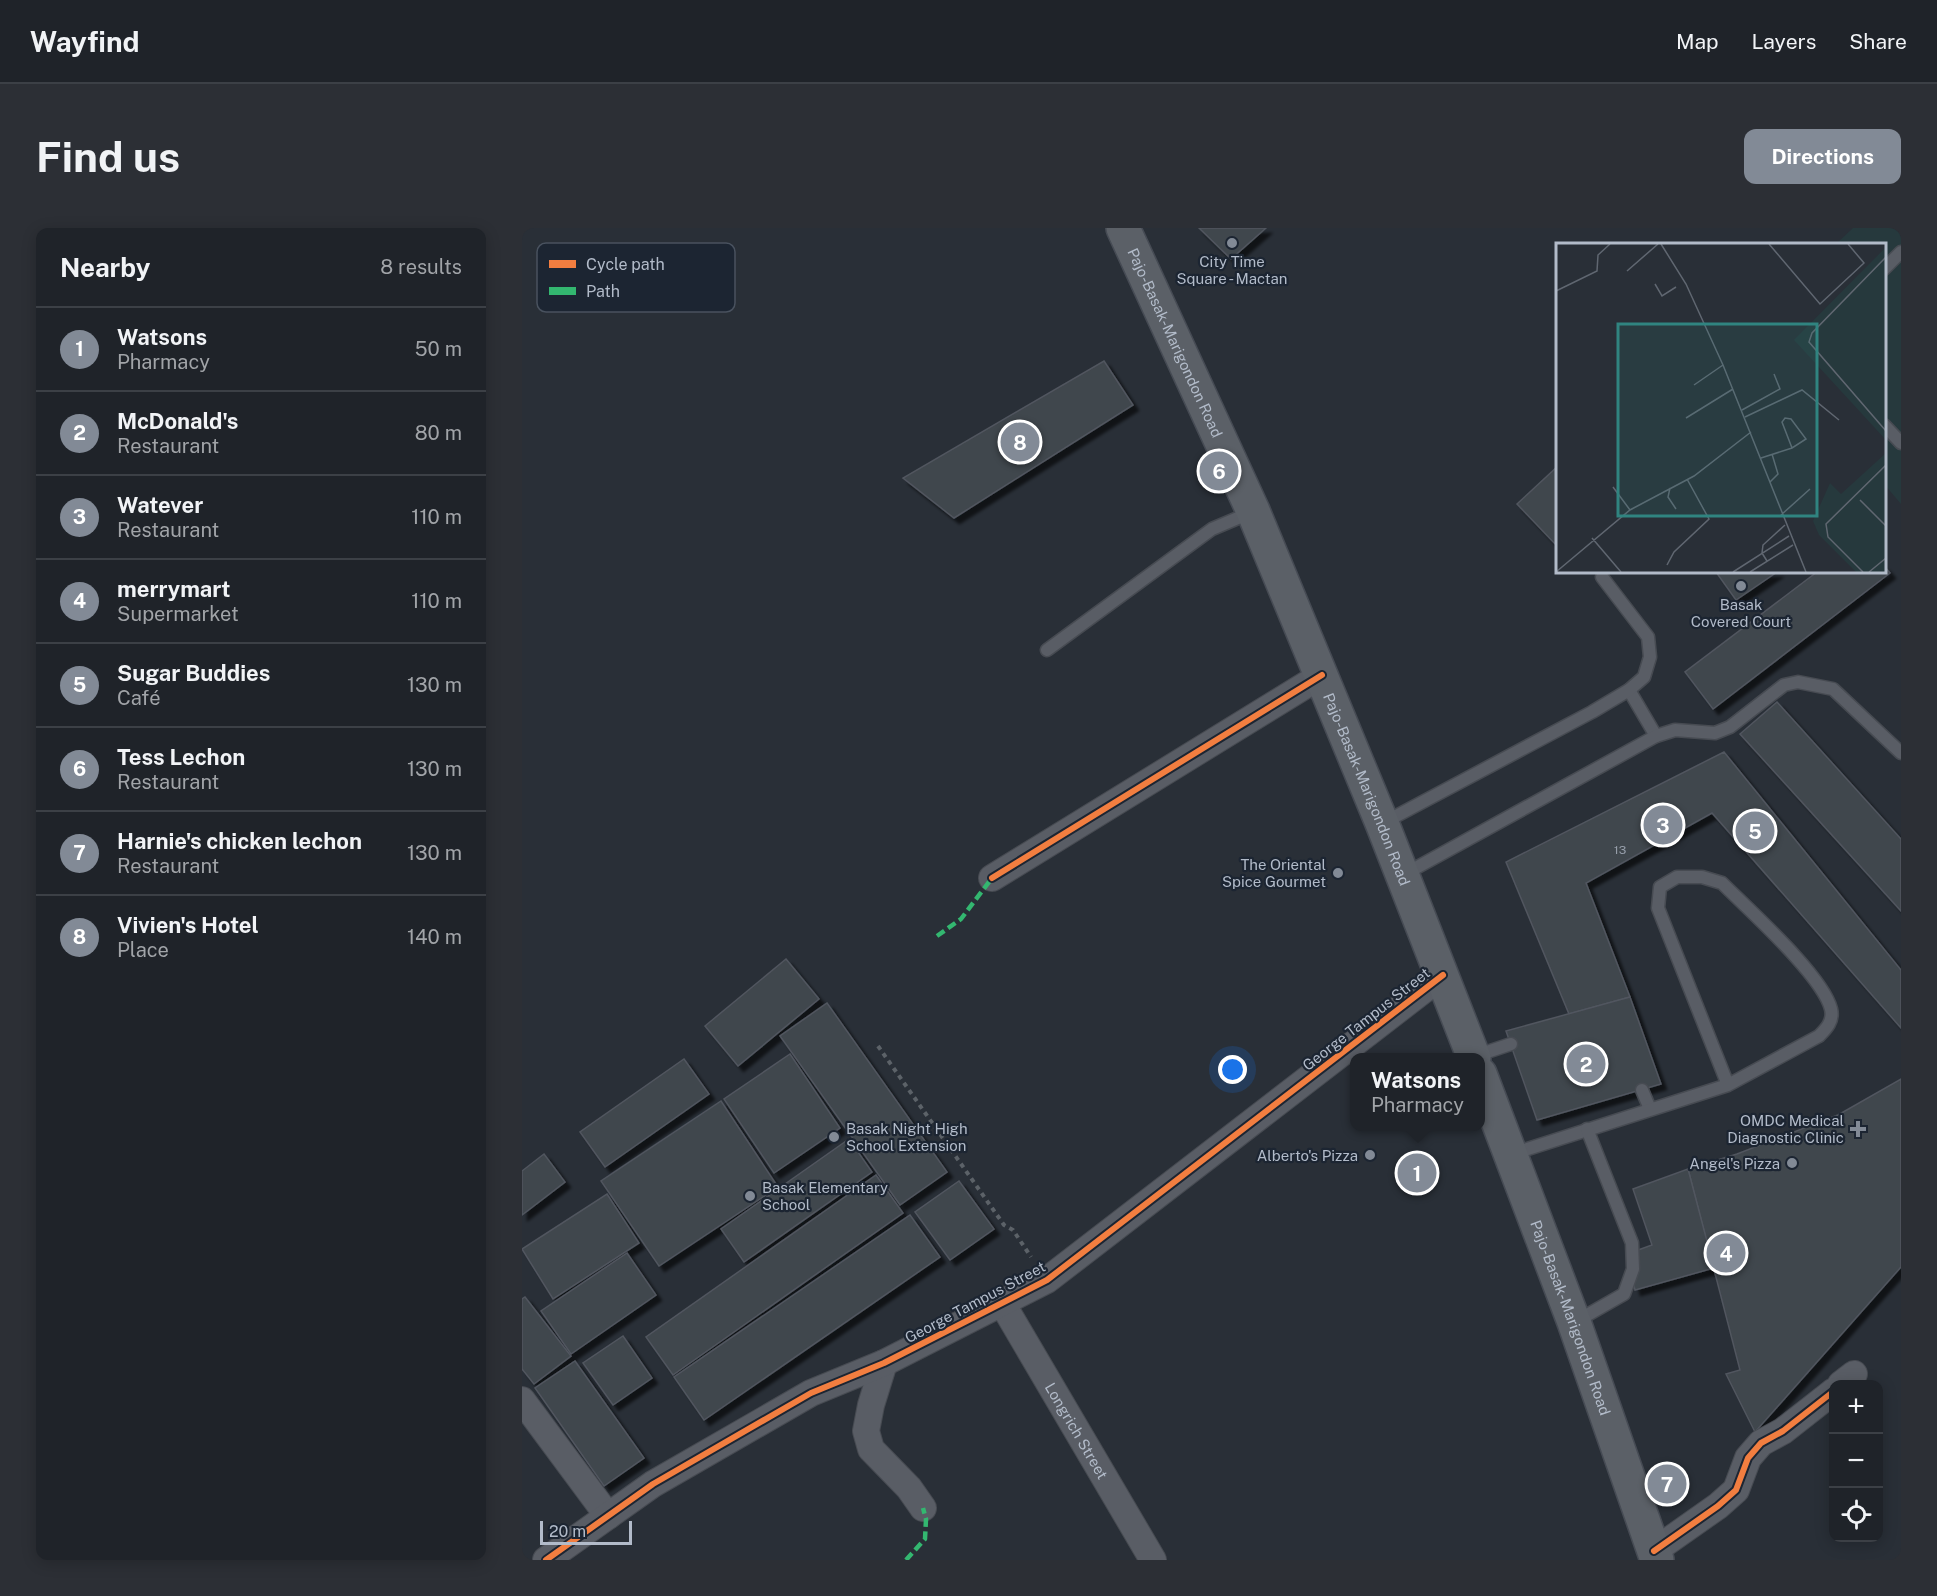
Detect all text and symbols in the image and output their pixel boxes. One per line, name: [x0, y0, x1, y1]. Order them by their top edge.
text: Wayfind: [30, 25, 140, 58]
text: Map: [1676, 29, 1719, 54]
text: Layers: [1752, 29, 1816, 54]
text: Share: [1849, 29, 1907, 54]
button: Directions: [1744, 129, 1901, 184]
text: Find us: [36, 132, 180, 181]
marker: City Time Square - Mactan: [1225, 236, 1239, 250]
legend: [537, 243, 735, 312]
inset map: [1556, 243, 1886, 573]
street label: Pajo-Basak-Marigondon Road: [1125, 245, 1226, 440]
text: Nearby: [60, 252, 150, 283]
place label: City Time Square - Mactan: [1176, 253, 1288, 287]
text: 8 results: [380, 255, 462, 279]
text: Cycle path: [586, 255, 665, 274]
text: Path: [586, 282, 620, 301]
text: Watsons: [117, 324, 207, 350]
text: 1: [75, 337, 84, 361]
text: 50 m: [415, 337, 462, 361]
text: Pharmacy: [117, 350, 210, 374]
text: McDonald's: [117, 408, 238, 434]
pin: 8: [1000, 420, 1040, 464]
text: 2: [73, 421, 86, 445]
text: 80 m: [415, 421, 462, 445]
text: Restaurant: [117, 434, 219, 458]
pin: 6: [1200, 448, 1238, 494]
text: Watever: [117, 492, 203, 518]
text: 3: [73, 505, 86, 529]
text: 110 m: [411, 505, 462, 529]
text: Restaurant: [117, 518, 219, 542]
text: merrymart: [117, 576, 230, 602]
marker: Basak Covered Court: [1734, 579, 1748, 593]
text: 4: [73, 589, 86, 613]
text: 110 m: [411, 589, 462, 613]
place label: Basak Covered Court: [1691, 596, 1791, 630]
text: Supermarket: [117, 602, 239, 626]
text: Sugar Buddies: [117, 660, 270, 686]
text: 5: [73, 673, 86, 697]
text: 130 m: [407, 673, 462, 697]
text: Café: [117, 686, 160, 710]
street label: Pajo-Basak-Marigondon Road: [1321, 690, 1414, 888]
text: Tess Lechon: [117, 744, 245, 770]
text: 6: [73, 757, 86, 781]
text: 130 m: [407, 757, 462, 781]
text: Restaurant: [117, 770, 219, 794]
pin: 3: [1644, 802, 1682, 848]
pin: 5: [1736, 808, 1774, 854]
text: Harnie's chicken lechon: [117, 828, 362, 854]
text: 7: [73, 841, 86, 865]
text: 130 m: [407, 841, 462, 865]
house number: 13: [1614, 843, 1626, 857]
text: Restaurant: [117, 854, 219, 878]
place label: The Oriental Spice Gourmet: [1222, 856, 1326, 890]
marker: The Oriental Spice Gourmet: [1331, 866, 1345, 880]
text: Vivien's Hotel: [117, 912, 259, 938]
text: 8: [73, 925, 86, 949]
text: 140 m: [407, 925, 462, 949]
text: Place: [117, 938, 169, 962]
street label: George Tampus Street: [1299, 964, 1433, 1074]
pin: 2: [1566, 1042, 1606, 1086]
popup: [1350, 1053, 1485, 1131]
your location: [1218, 1055, 1247, 1084]
text: Watsons: [1371, 1067, 1461, 1093]
text: Pharmacy: [1371, 1093, 1464, 1117]
place label: OMDC Medical Diagnostic Clinic: [1727, 1112, 1844, 1146]
place label: Basak Night High School Extension: [846, 1120, 968, 1154]
marker: OMDC Medical Diagnostic Clinic: [1849, 1120, 1867, 1138]
marker: Basak Night High School Extension: [827, 1130, 841, 1144]
place label: Alberto's Pizza: [1257, 1147, 1358, 1164]
marker: Alberto's Pizza: [1363, 1148, 1377, 1162]
pin: 1: [1398, 1150, 1436, 1196]
place label: Angel's Pizza: [1689, 1155, 1780, 1172]
marker: Angel's Pizza: [1785, 1156, 1799, 1170]
place label: Basak Elementary School: [762, 1179, 888, 1213]
marker: Basak Elementary School: [743, 1189, 757, 1203]
street label: Pajo-Basak-Marigondon Road: [1528, 1218, 1614, 1417]
pin: 4: [1706, 1230, 1746, 1276]
street label: George Tampus Street: [902, 1258, 1048, 1346]
street label: Longrich Street: [1042, 1379, 1112, 1482]
map controls: [1829, 1380, 1883, 1542]
button: +: [1829, 1380, 1883, 1434]
button: −: [1829, 1434, 1883, 1488]
pin: 7: [1648, 1462, 1686, 1506]
button: locate: [1829, 1488, 1883, 1542]
scale bar: [540, 1518, 632, 1546]
text: 20 m: [549, 1522, 586, 1541]

